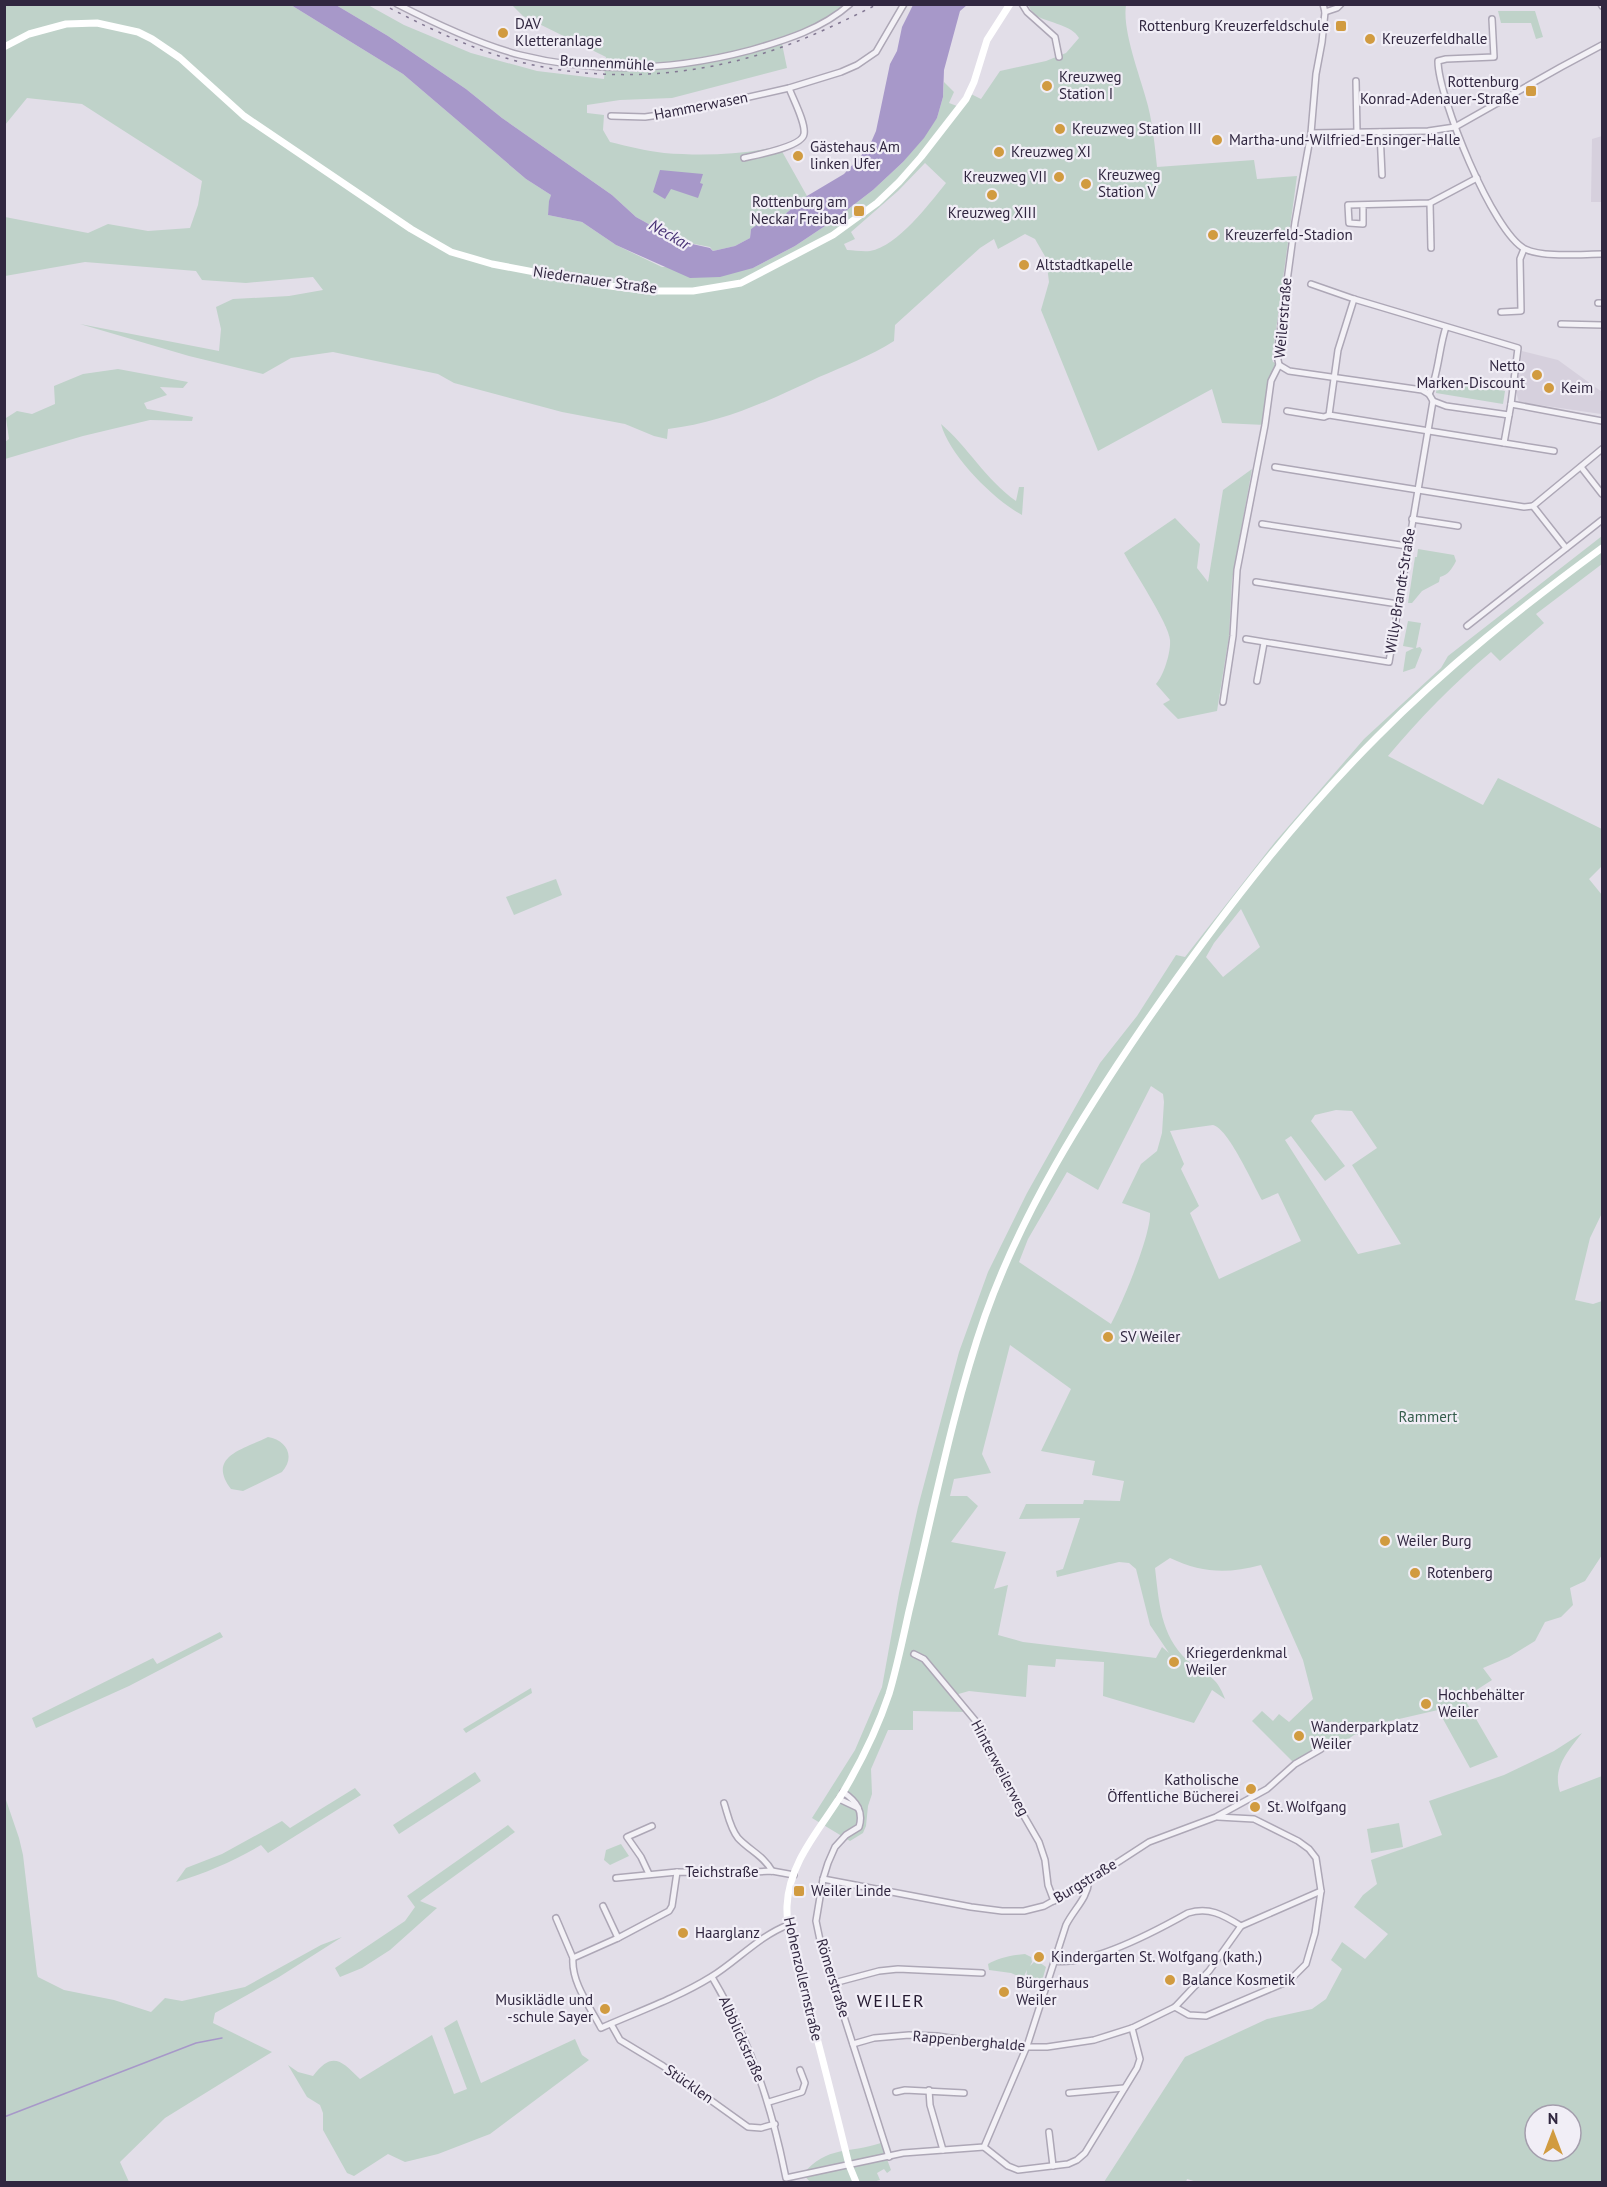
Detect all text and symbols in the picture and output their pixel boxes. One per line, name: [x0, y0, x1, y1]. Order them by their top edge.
place label: DAV Kletteranlage: [515, 14, 602, 50]
place label: Rottenburg Kreuzerfeldschule: [1139, 16, 1329, 35]
marker: Rottenburg Kreuzerfeldschule: [1334, 19, 1348, 33]
marker: DAV Kletteranlage: [496, 26, 510, 40]
place label: Kreuzerfeldhalle: [1382, 29, 1487, 48]
marker: Kreuzerfeldhalle: [1363, 32, 1377, 46]
street label: Brunnenmühle: [559, 51, 655, 74]
place label: Kreuzweg Station I: [1059, 67, 1122, 103]
place label: Rottenburg Konrad-Adenauer-Straße: [1360, 72, 1519, 108]
marker: Kreuzweg Station I: [1040, 79, 1054, 93]
marker: Rottenburg Konrad-Adenauer-Straße: [1524, 84, 1538, 98]
street label: Hammerwasen: [652, 87, 749, 124]
place label: Kreuzweg Station III: [1072, 119, 1202, 138]
marker: Kreuzweg Station III: [1053, 122, 1067, 136]
place label: Martha-und-Wilfried-Ensinger-Halle: [1229, 130, 1460, 149]
marker: Martha-und-Wilfried-Ensinger-Halle: [1210, 133, 1224, 147]
place label: Gästehaus Am linken Ufer: [810, 137, 900, 173]
place label: Kreuzweg XI: [1011, 142, 1091, 161]
marker: Kreuzweg XI: [992, 145, 1006, 159]
marker: Gästehaus Am linken Ufer: [791, 149, 805, 163]
place label: Kreuzweg Station V: [1098, 165, 1161, 201]
place label: Kreuzweg VII: [964, 167, 1047, 186]
marker: Kreuzweg VII: [1052, 170, 1066, 184]
marker: Kreuzweg Station V: [1079, 177, 1093, 191]
marker: Kreuzweg XIII: [985, 188, 999, 202]
place label: Rottenburg am Neckar Freibad: [751, 192, 847, 228]
place label: Kreuzweg XIII: [948, 203, 1036, 222]
marker: Rottenburg am Neckar Freibad: [852, 204, 866, 218]
water label: Neckar: [646, 214, 696, 255]
place label: Kreuzerfeld-Stadion: [1225, 225, 1353, 244]
marker: Kreuzerfeld-Stadion: [1206, 228, 1220, 242]
place label: Altstadtkapelle: [1036, 255, 1133, 274]
marker: Altstadtkapelle: [1017, 258, 1031, 272]
street label: Niedernauer Straße: [532, 261, 658, 298]
street label: Weilerstraße: [1270, 277, 1295, 359]
place label: Netto Marken-Discount: [1416, 356, 1525, 392]
marker: Netto Marken-Discount: [1530, 368, 1544, 382]
place label: Keim: [1561, 378, 1593, 397]
marker: Keim: [1542, 381, 1556, 395]
street label: Willy-Brandt-Straße: [1380, 527, 1419, 655]
place label: SV Weiler: [1120, 1327, 1180, 1346]
marker: SV Weiler: [1101, 1330, 1115, 1344]
park label: Rammert: [1399, 1407, 1457, 1426]
place label: Weiler Burg: [1397, 1531, 1472, 1550]
marker: Weiler Burg: [1378, 1534, 1392, 1548]
place label: Rotenberg: [1427, 1563, 1493, 1582]
marker: Rotenberg: [1408, 1566, 1422, 1580]
place label: Kriegerdenkmal Weiler: [1186, 1643, 1288, 1679]
marker: Kriegerdenkmal Weiler: [1167, 1655, 1181, 1669]
place label: Hochbehälter Weiler: [1438, 1685, 1524, 1721]
marker: Hochbehälter Weiler: [1419, 1697, 1433, 1711]
street label: Hinterweilerweg: [967, 1717, 1034, 1819]
place label: Wanderparkplatz Weiler: [1311, 1717, 1419, 1753]
marker: Wanderparkplatz Weiler: [1292, 1729, 1306, 1743]
place label: Katholische Öffentliche Bücherei: [1107, 1770, 1239, 1806]
marker: Katholische Öffentliche Bücherei: [1244, 1782, 1258, 1796]
place label: St. Wolfgang: [1267, 1797, 1347, 1816]
marker: St. Wolfgang: [1248, 1800, 1262, 1814]
street label: Burgstraße: [1050, 1854, 1120, 1907]
street label: Teichstraße: [685, 1862, 759, 1881]
place label: Weiler Linde: [811, 1881, 891, 1900]
marker: Weiler Linde: [792, 1884, 806, 1898]
street label: Hohenzollernstraße: [780, 1915, 827, 2043]
place label: Haarglanz: [695, 1923, 760, 1942]
marker: Haarglanz: [676, 1926, 690, 1940]
street label: Römerstraße: [812, 1936, 854, 2020]
place label: Kindergarten St. Wolfgang (kath.): [1051, 1947, 1262, 1966]
marker: Kindergarten St. Wolfgang (kath.): [1032, 1950, 1046, 1964]
place label: Balance Kosmetik: [1182, 1970, 1296, 1989]
place label: Bürgerhaus Weiler: [1016, 1973, 1089, 2009]
marker: Balance Kosmetik: [1163, 1973, 1177, 1987]
marker: Bürgerhaus Weiler: [997, 1985, 1011, 1999]
district label: WEILER: [857, 1989, 925, 2012]
place label: Musiklädle und -schule Sayer: [495, 1990, 593, 2026]
street label: Albblickstraße: [715, 1993, 770, 2085]
marker: Musiklädle und -schule Sayer: [598, 2002, 612, 2016]
street label: Rappenberghalde: [912, 2026, 1026, 2055]
street label: Stücklen: [661, 2060, 717, 2107]
north arrow: [1523, 2103, 1583, 2163]
text: N: [1548, 2108, 1558, 2128]

